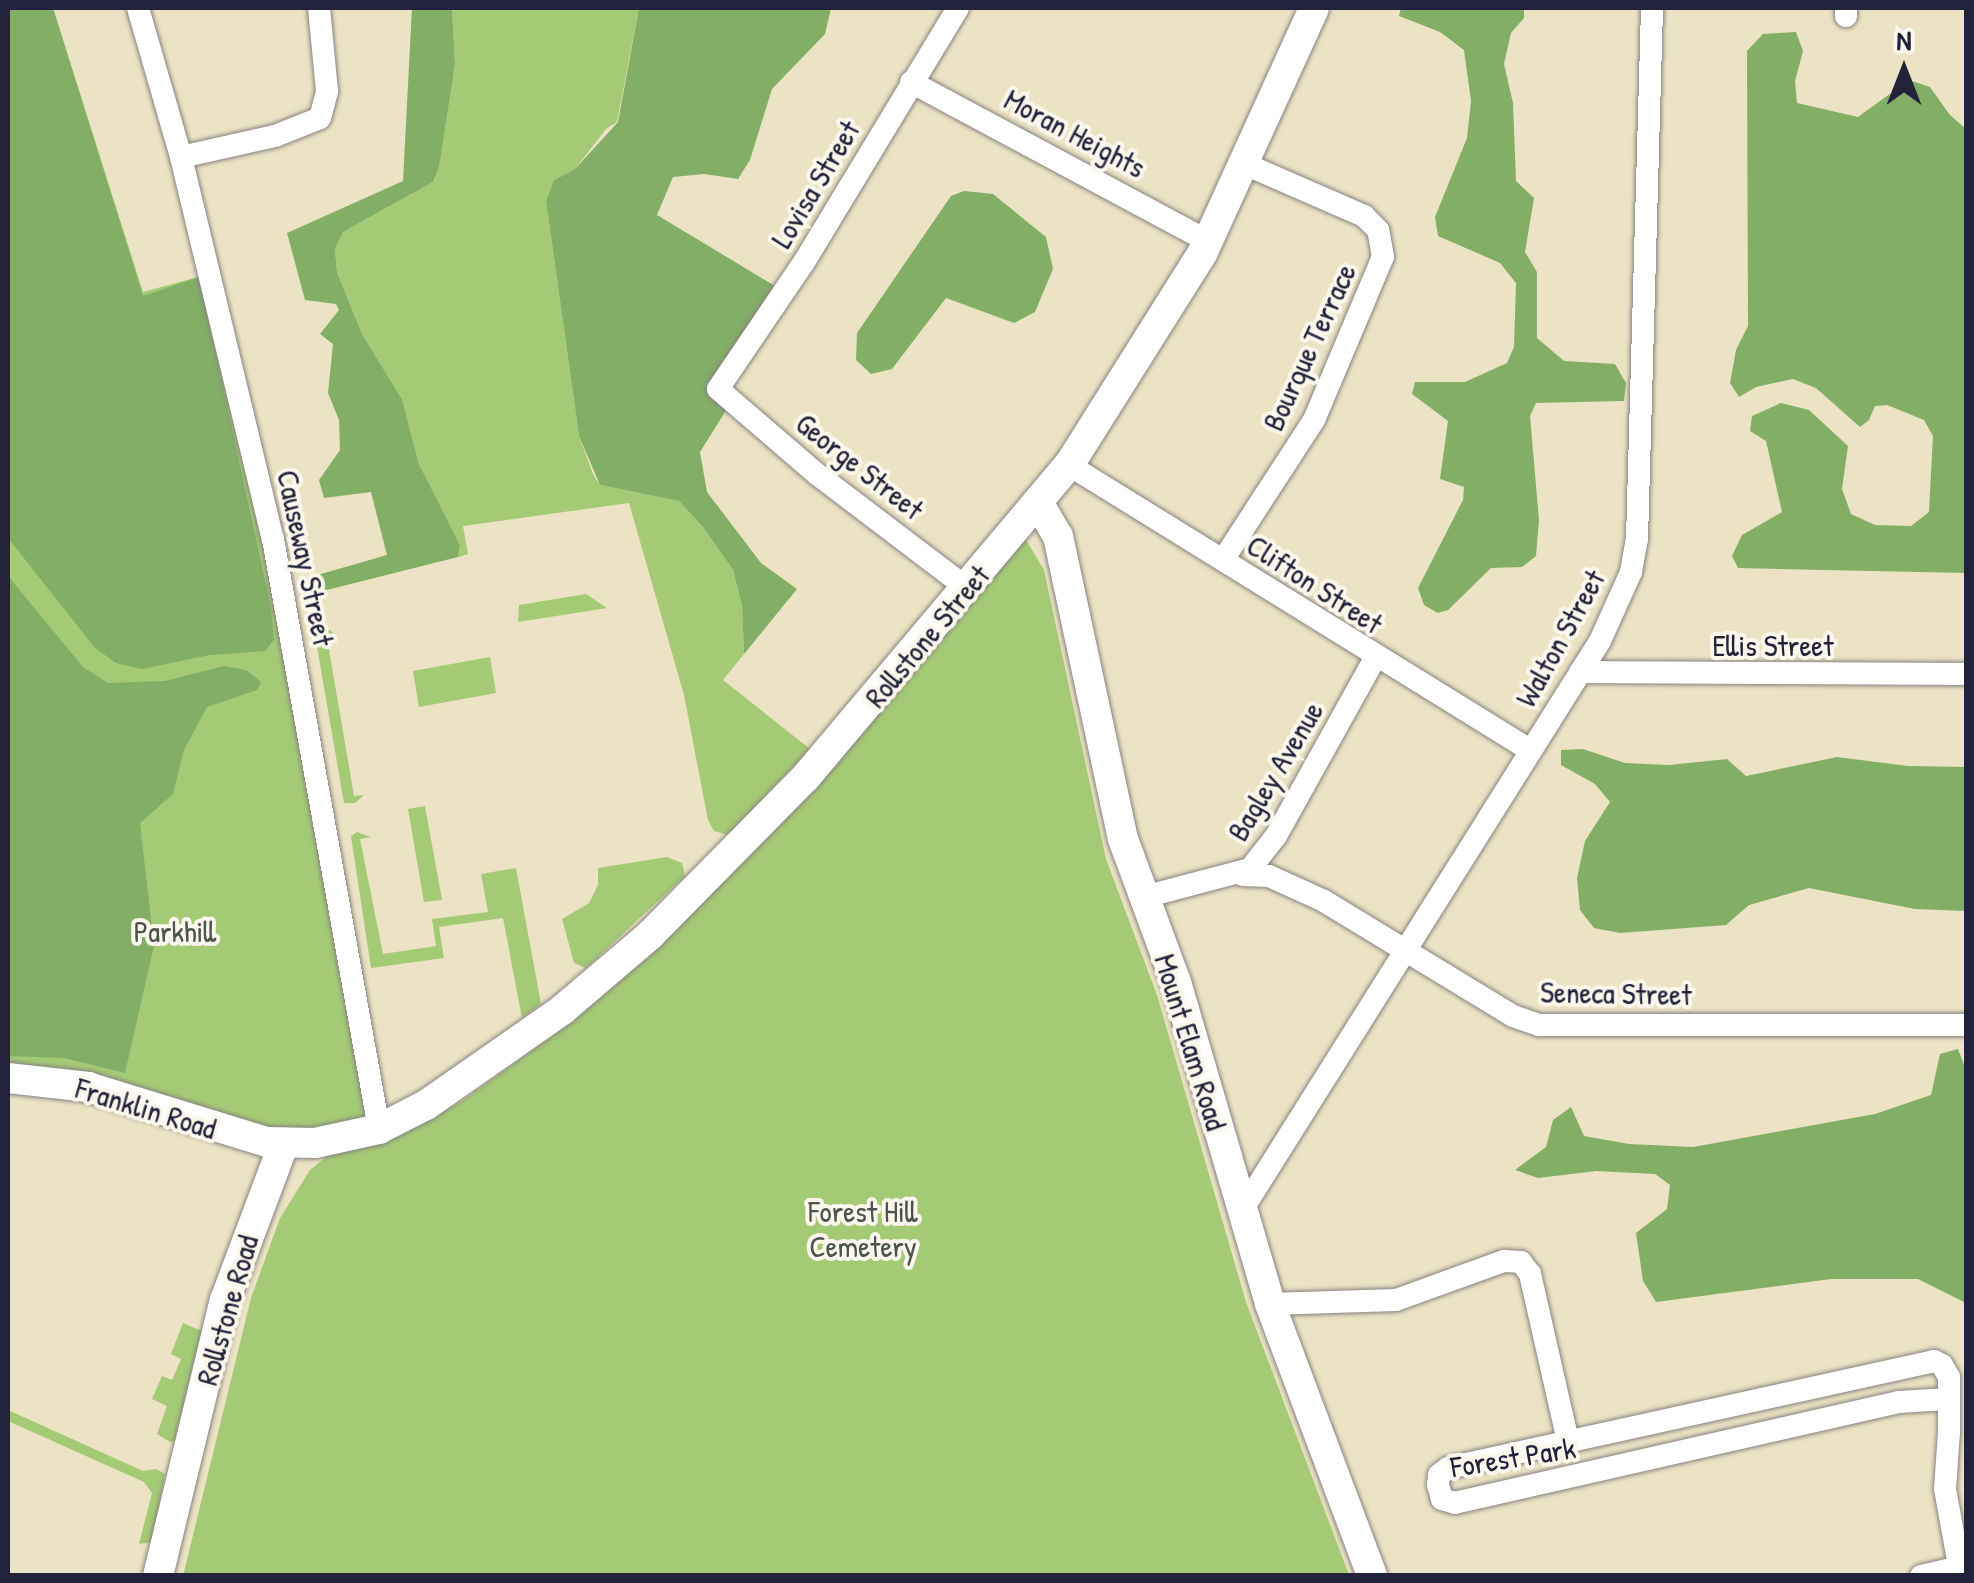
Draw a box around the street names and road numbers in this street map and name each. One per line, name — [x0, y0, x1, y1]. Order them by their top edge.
street label: Moran Heights — [998, 81, 1152, 185]
street label: Lovisa Street — [763, 114, 867, 254]
street label: Bourque Terrace — [1255, 258, 1363, 436]
street label: George Street — [789, 405, 931, 527]
street label: Causeway Street — [270, 467, 342, 649]
street label: Clifton Street — [1240, 527, 1390, 641]
street label: Rollstone Street — [857, 557, 997, 715]
street label: Walton Street — [1508, 563, 1612, 713]
street label: Ellis Street — [1712, 627, 1834, 663]
street label: Bagley Avenue — [1219, 695, 1331, 847]
street label: Mount Elam Road — [1147, 950, 1235, 1134]
street label: Seneca Street — [1540, 974, 1692, 1012]
street label: Franklin Road — [71, 1070, 221, 1146]
street label: Rollstone Road — [188, 1231, 266, 1389]
street label: Forest Park — [1448, 1429, 1578, 1485]

